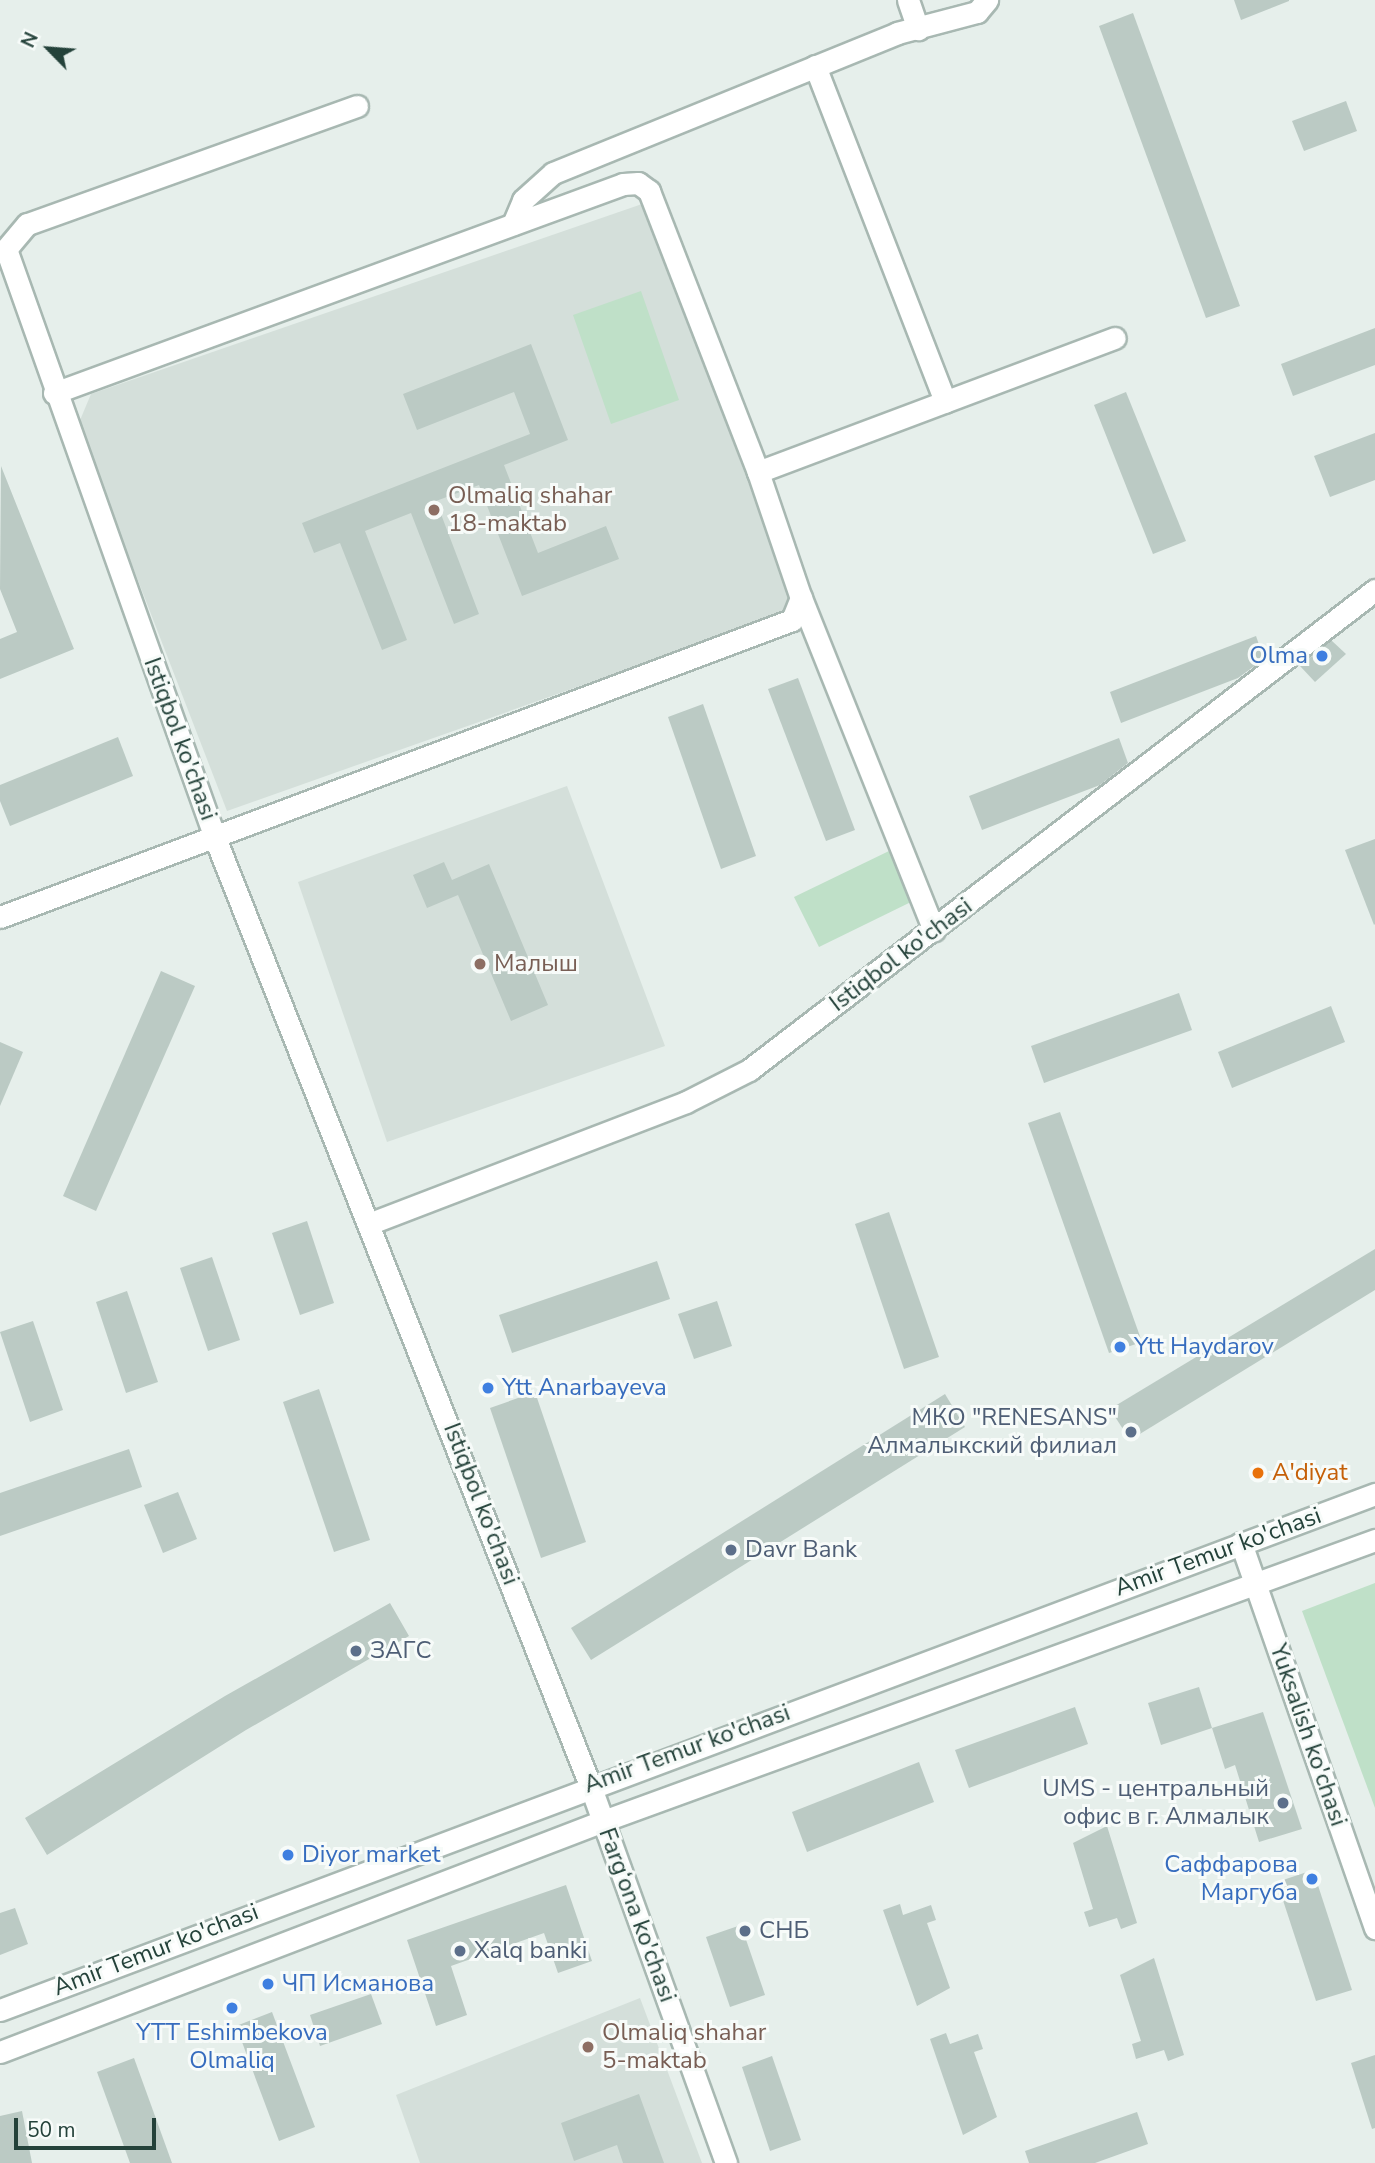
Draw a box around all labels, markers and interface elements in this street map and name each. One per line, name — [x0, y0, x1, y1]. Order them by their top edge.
north arrow — [14, 14, 84, 84]
text: N — [15, 28, 45, 52]
place label: Olmaliq shahar 18-maktab — [448, 482, 612, 538]
marker: Olmaliq shahar 18-maktab — [426, 502, 442, 518]
place label: Olma — [1249, 642, 1308, 670]
marker: Olma — [1314, 648, 1330, 664]
street label: Istiqbol ko'chasi — [137, 654, 223, 824]
street label: Istiqbol ko'chasi — [824, 892, 978, 1018]
place label: Малыш — [494, 950, 578, 978]
marker: Малыш — [472, 956, 488, 972]
place label: Ytt Haydarov — [1134, 1333, 1274, 1361]
marker: Ytt Haydarov — [1112, 1339, 1128, 1355]
place label: Ytt Anarbayeva — [502, 1374, 667, 1402]
marker: Ytt Anarbayeva — [480, 1380, 496, 1396]
place label: МКО "RENESANS" Алмалыкский филиал — [867, 1404, 1117, 1460]
street label: Istiqbol ko'chasi — [437, 1419, 525, 1589]
marker: МКО "RENESANS" Алмалыкский филиал — [1123, 1424, 1139, 1440]
place label: A'diyat — [1272, 1459, 1348, 1487]
marker: A'diyat — [1250, 1465, 1266, 1481]
street label: Amir Temur ko'chasi — [1111, 1501, 1325, 1603]
place label: Davr Bank — [745, 1536, 857, 1564]
marker: Davr Bank — [723, 1542, 739, 1558]
place label: ЗАГС — [370, 1637, 432, 1665]
street label: Yuksalish ko'chasi — [1263, 1640, 1353, 1830]
marker: ЗАГС — [348, 1643, 364, 1659]
street label: Amir Temur ko'chasi — [580, 1698, 794, 1800]
place label: UMS - центральный офис в г. Алмалык — [1042, 1775, 1269, 1831]
marker: UMS - центральный офис в г. Алмалык — [1275, 1795, 1291, 1811]
street label: Farg‘ona ko'chasi — [592, 1824, 682, 2006]
place label: Diyor market — [302, 1841, 440, 1869]
marker: Diyor market — [280, 1847, 296, 1863]
place label: Саффарова Маргуба — [1164, 1851, 1298, 1907]
marker: Саффарова Маргуба — [1304, 1871, 1320, 1887]
street label: Amir Temur ko'chasi — [49, 1898, 263, 2002]
place label: СНБ — [759, 1917, 809, 1945]
marker: СНБ — [737, 1923, 753, 1939]
place label: Xalq banki — [474, 1937, 587, 1965]
marker: Xalq banki — [452, 1943, 468, 1959]
place label: ЧП Исманова — [282, 1970, 434, 1998]
marker: ЧП Исманова — [260, 1976, 276, 1992]
marker: YTT Eshimbekova Olmaliq — [224, 2000, 240, 2016]
place label: YTT Eshimbekova Olmaliq — [136, 2019, 328, 2075]
place label: Olmaliq shahar 5-maktab — [602, 2019, 766, 2075]
marker: Olmaliq shahar 5-maktab — [580, 2039, 596, 2055]
scale bar — [18, 2104, 159, 2148]
text: 50 m — [27, 2116, 76, 2144]

